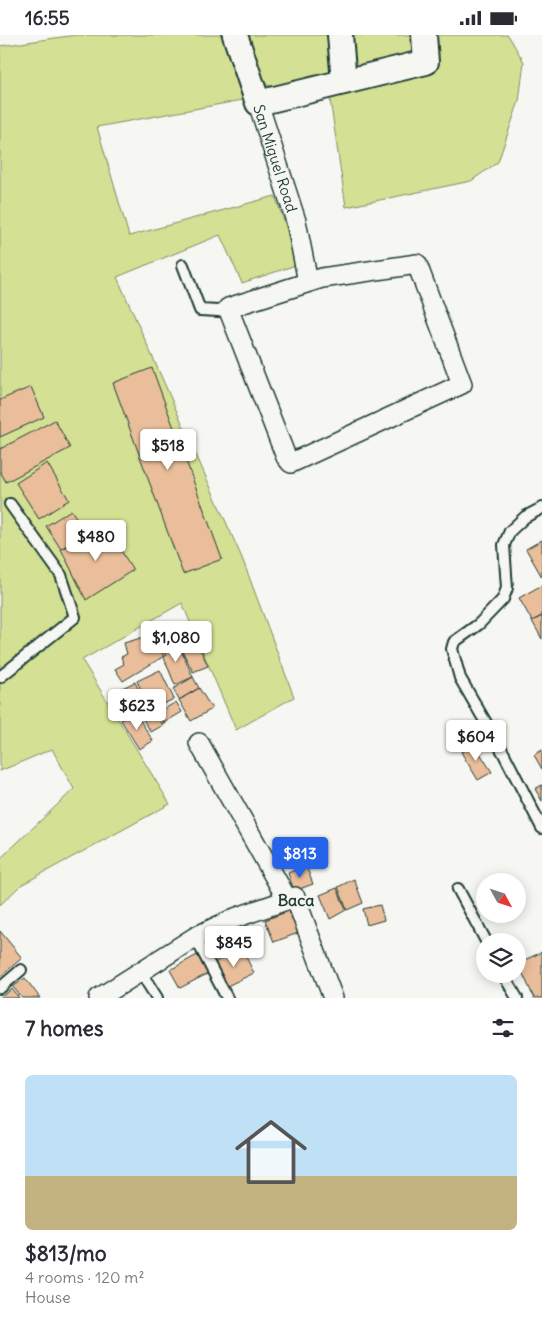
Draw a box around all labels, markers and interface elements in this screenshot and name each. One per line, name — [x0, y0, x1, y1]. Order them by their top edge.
text: 16:55 — [25, 6, 70, 30]
street label: San Miguel Road — [250, 102, 302, 215]
pin: $518 — [138, 429, 198, 471]
text: $518 — [151, 435, 185, 455]
pin: $480 — [66, 519, 126, 562]
text: $480 — [77, 526, 115, 546]
pin: $1,080 — [135, 621, 217, 663]
text: $1,080 — [152, 627, 200, 647]
pin: $623 — [107, 689, 167, 731]
text: $623 — [119, 695, 155, 715]
pin: $604 — [446, 719, 506, 762]
text: $604 — [457, 726, 495, 746]
pin: $813 — [270, 837, 330, 879]
text: $813 — [283, 843, 317, 863]
north arrow — [476, 873, 526, 923]
map controls — [476, 873, 526, 983]
district label: Baca — [278, 890, 314, 910]
pin: $845 — [204, 925, 264, 968]
text: $845 — [216, 932, 252, 952]
button: layers — [476, 933, 526, 983]
icon: filters — [489, 1014, 517, 1042]
text: 7 homes — [25, 1015, 104, 1042]
icon: home — [226, 1107, 316, 1197]
text: $813/mo — [25, 1240, 107, 1267]
text: 4 rooms · 120 m² — [25, 1267, 144, 1287]
text: House — [25, 1287, 71, 1307]

